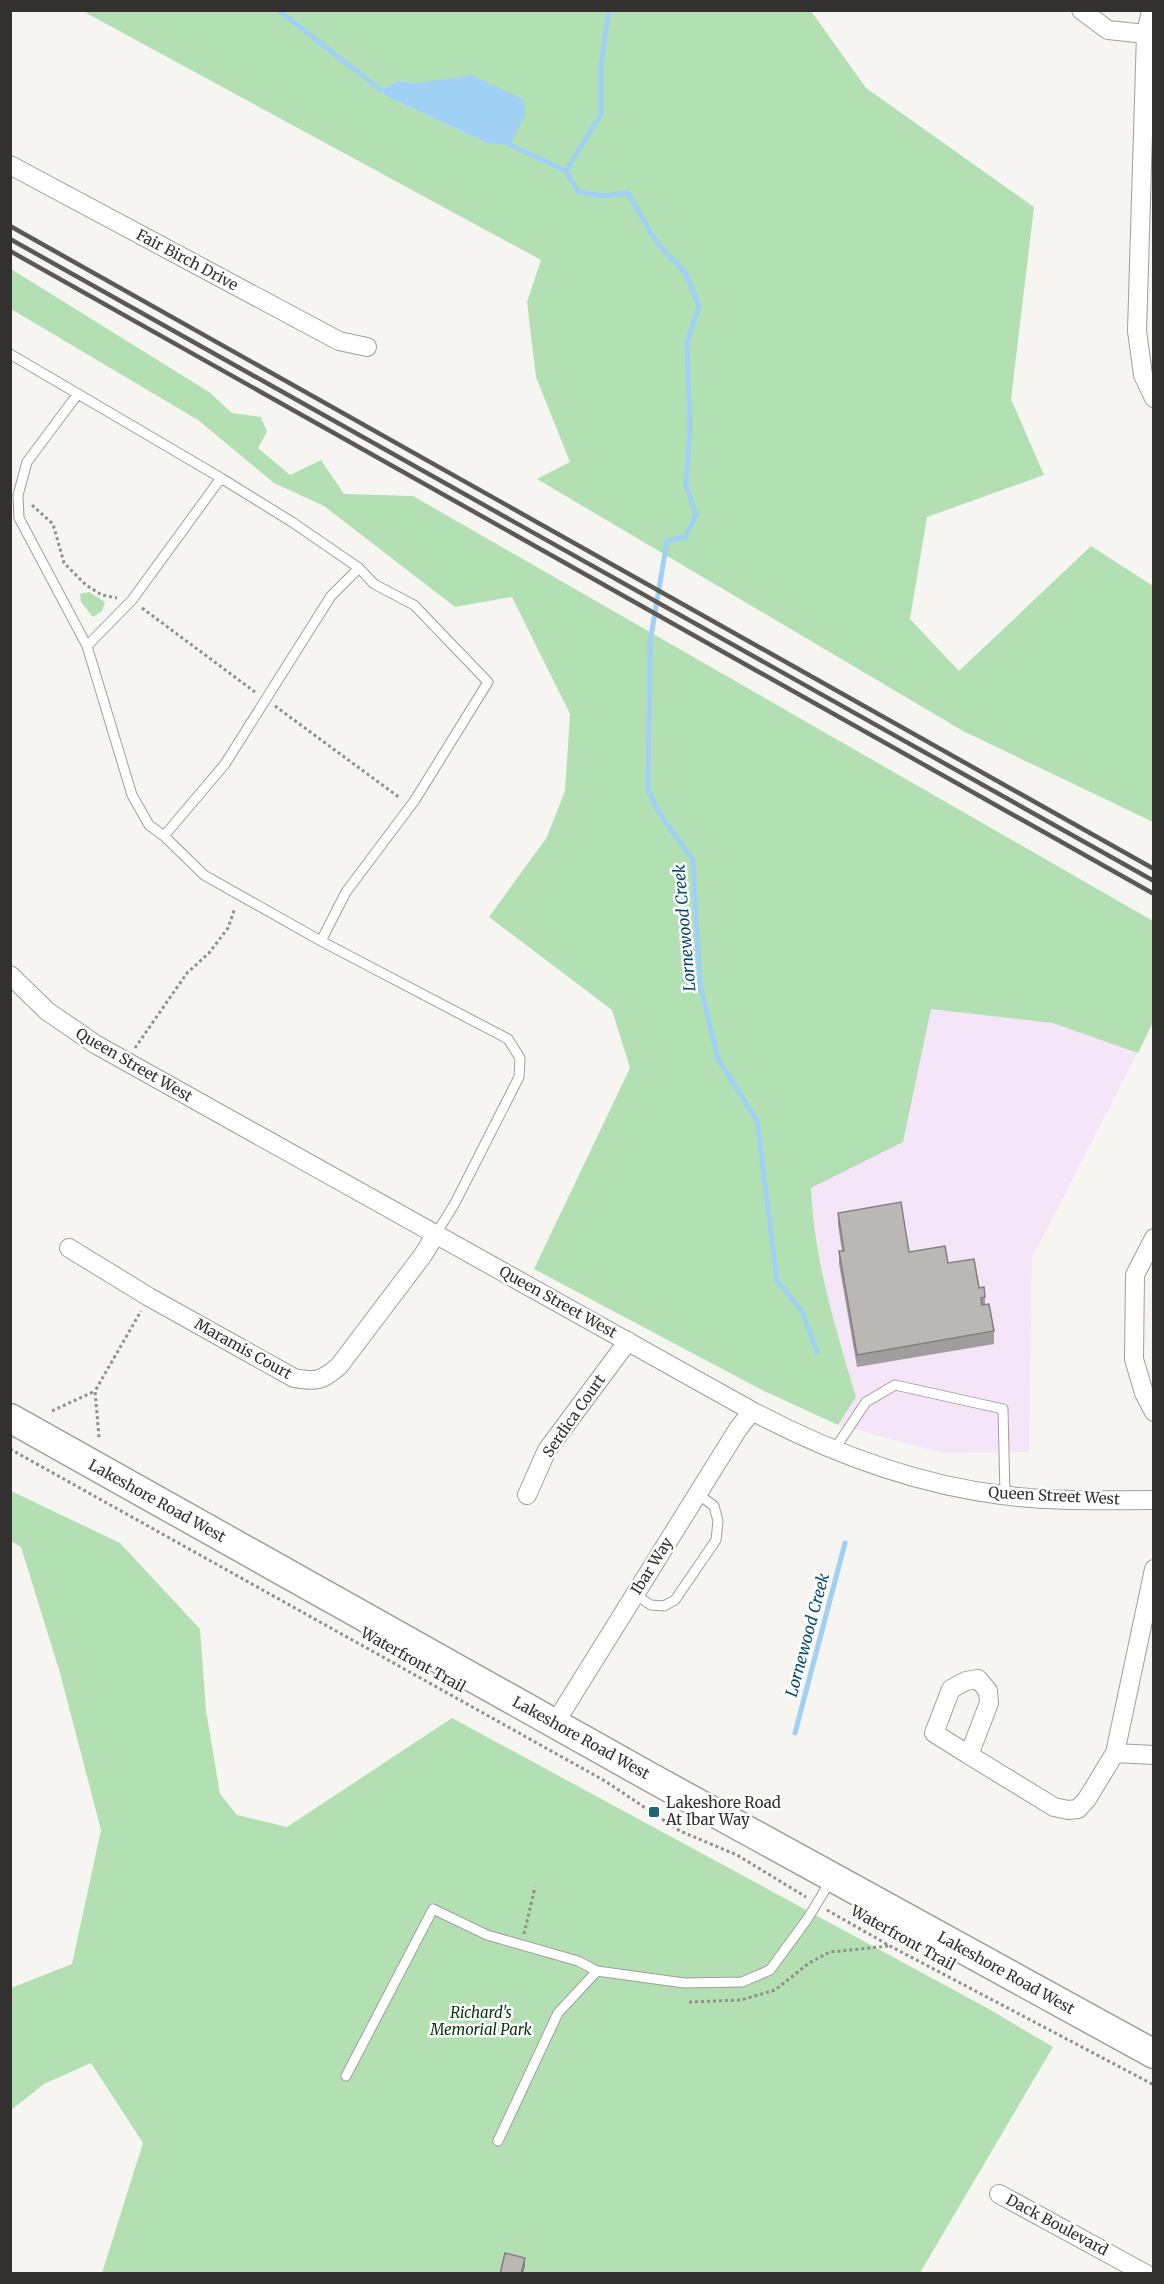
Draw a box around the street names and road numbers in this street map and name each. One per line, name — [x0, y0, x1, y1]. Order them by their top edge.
street label: Fair Birch Drive — [133, 225, 242, 294]
street label: Queen Street West — [72, 1023, 196, 1106]
street label: Queen Street West — [496, 1261, 621, 1342]
street label: Maramis Court — [191, 1314, 295, 1383]
street label: Serdica Court — [538, 1371, 609, 1461]
street label: Lakeshore Road West — [85, 1455, 229, 1546]
street label: Queen Street West — [988, 1483, 1120, 1508]
street label: Ibar Way — [627, 1533, 677, 1598]
street label: Waterfront Trail — [357, 1622, 469, 1696]
street label: Lakeshore Road West — [509, 1692, 653, 1783]
street label: Waterfront Trail — [847, 1900, 959, 1974]
street label: Lakeshore Road West — [934, 1927, 1078, 2018]
street label: Dack Boulevard — [1003, 2190, 1111, 2259]

